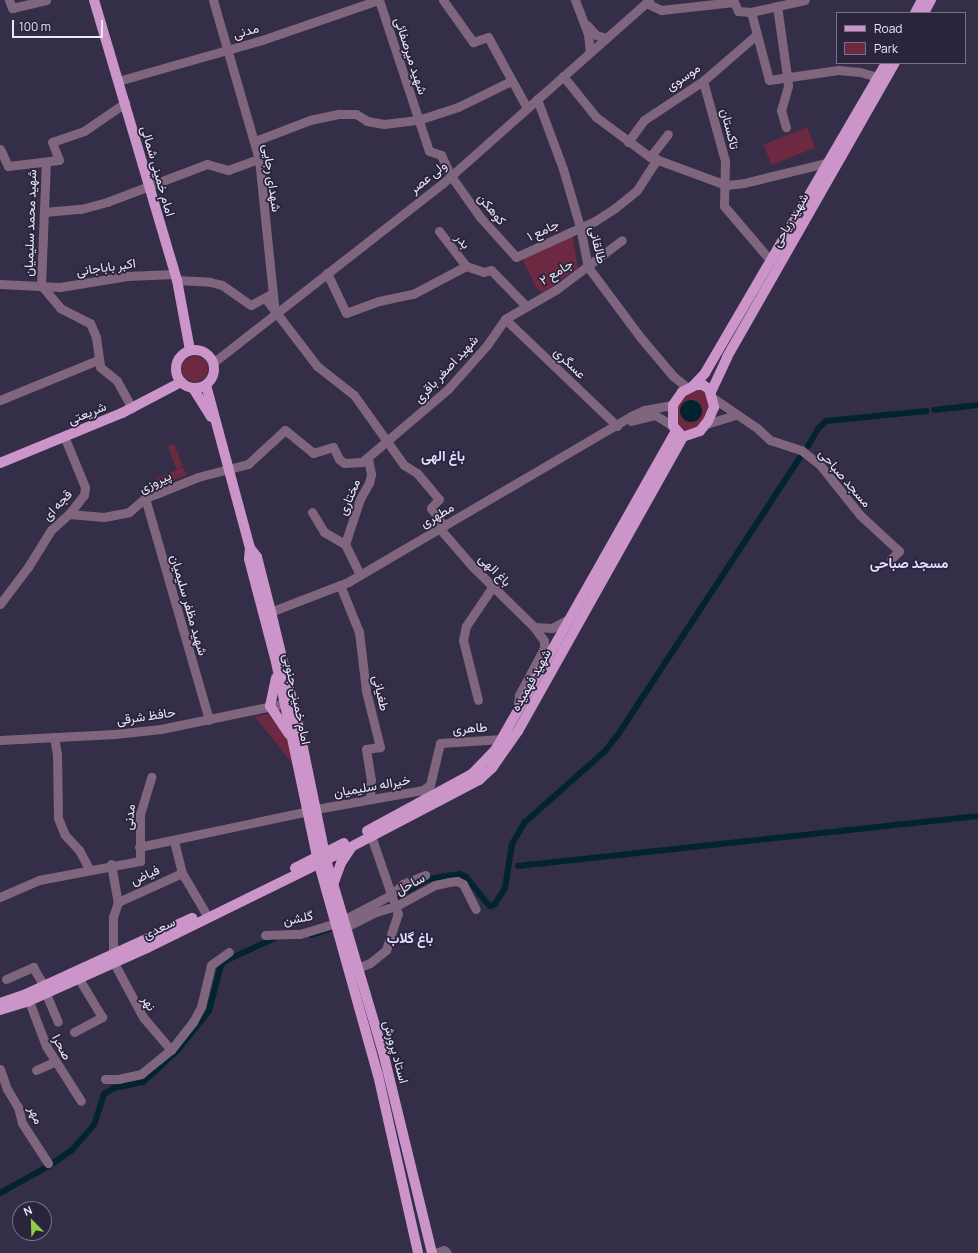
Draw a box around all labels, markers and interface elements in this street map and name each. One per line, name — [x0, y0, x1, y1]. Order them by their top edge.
scale bar — [14, 12, 105, 38]
legend — [836, 12, 966, 64]
street label: شهید میرصفائی — [391, 15, 431, 97]
text: 100 m — [19, 18, 51, 35]
street label: مدنی — [231, 20, 261, 42]
text: Road — [874, 20, 902, 37]
text: Park — [874, 40, 898, 57]
street label: موسوی — [663, 60, 703, 94]
street label: تاکستان — [717, 107, 743, 151]
street label: امام خمینی شمالی — [138, 124, 178, 218]
street label: شهدای رجایی — [260, 143, 284, 213]
street label: ولی عصر — [406, 157, 450, 197]
street label: شهید محمد سلیمیان — [20, 169, 40, 277]
street label: کوهکن — [474, 190, 510, 228]
street label: شهید ریاحی — [768, 190, 812, 250]
street label: جامع ۱ — [525, 216, 561, 244]
street label: طالقانی — [586, 225, 610, 265]
street label: بدر — [452, 230, 474, 252]
street label: اکبر باباجانی — [75, 255, 137, 279]
street label: جامع ۲ — [536, 256, 576, 288]
street label: شهید اصغر باقری — [411, 332, 481, 406]
street label: عسگری — [551, 344, 589, 382]
street label: شریعتی — [66, 398, 108, 428]
street label: مسجد صباحی — [815, 446, 875, 510]
district label: باغ الهی — [421, 448, 465, 464]
street label: پیروزی — [136, 468, 174, 496]
street label: مختاری — [334, 477, 364, 517]
street label: قجه ای — [39, 486, 75, 524]
street label: مطهری — [417, 499, 457, 531]
street label: باغ الهی — [476, 551, 514, 589]
street label: شهید مظفر سلیمیان — [167, 553, 211, 657]
district label: مسجد صباحی — [870, 555, 948, 571]
street label: شهید فهمیده — [508, 646, 554, 714]
street label: امام خمینی جنوبی — [280, 652, 314, 746]
street label: طغیانی — [369, 674, 393, 712]
street label: حافظ شرقی — [116, 704, 176, 728]
street label: طاهری — [452, 719, 488, 737]
street label: خیراله سلیمیان — [332, 772, 412, 800]
street label: مدنی — [120, 803, 138, 831]
street label: فیاض — [128, 862, 162, 888]
street label: ساحل — [393, 870, 427, 898]
street label: گلشن — [282, 908, 314, 928]
street label: سعدی — [140, 914, 178, 942]
district label: باغ گلاب — [387, 930, 433, 946]
street label: نهر — [138, 992, 160, 1014]
street label: استاد پرورش — [380, 1019, 412, 1085]
street label: صحرا — [49, 1031, 75, 1063]
street label: مهر — [25, 1104, 47, 1126]
north arrow — [12, 1201, 52, 1241]
text: N — [21, 1202, 34, 1219]

